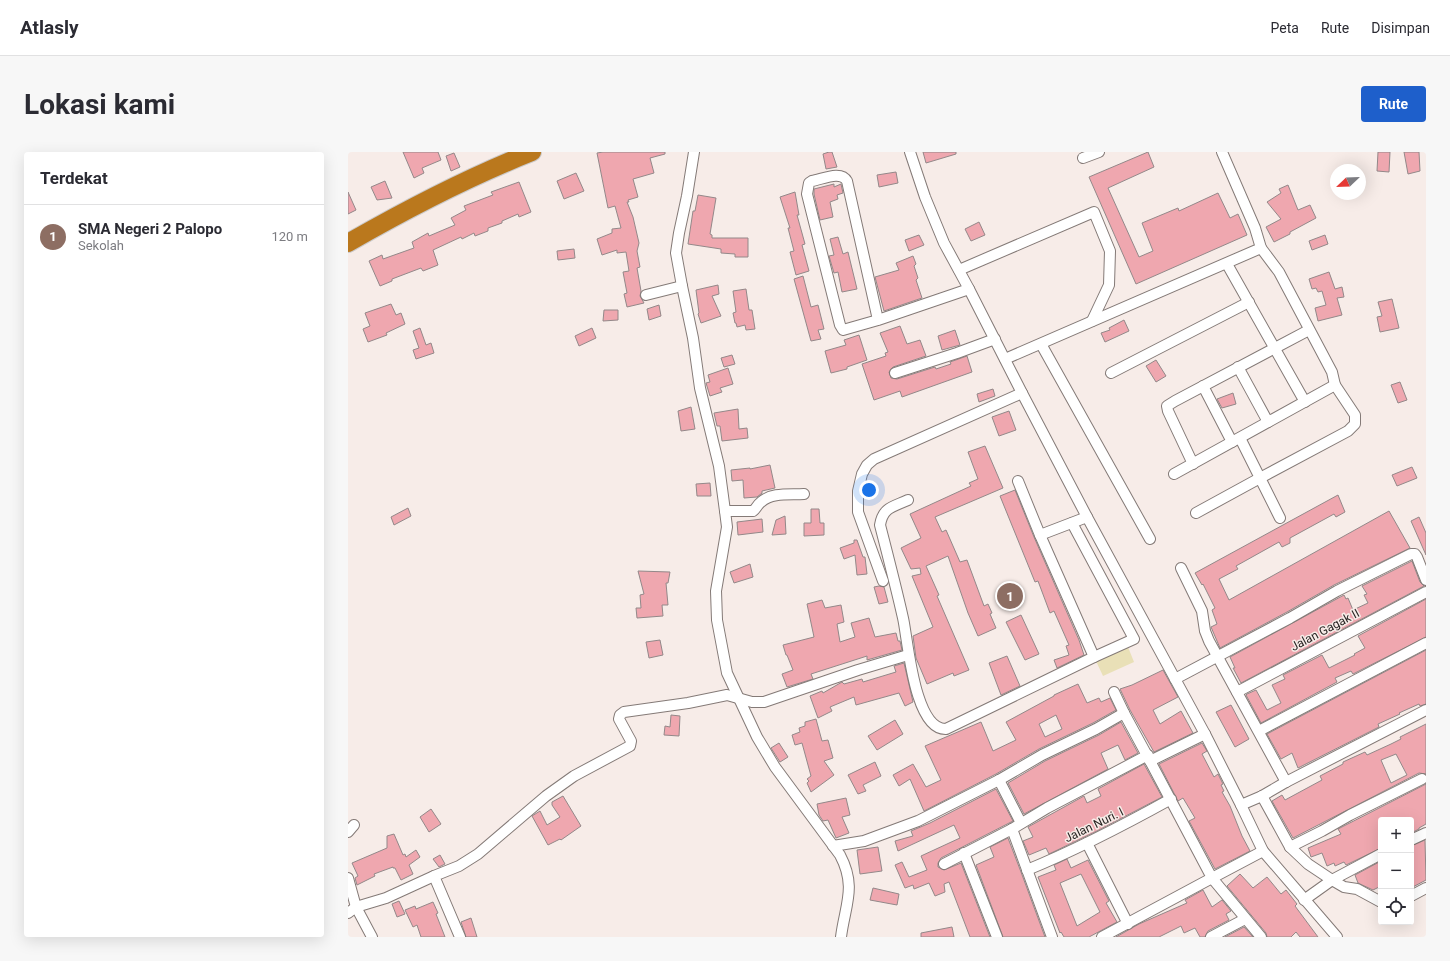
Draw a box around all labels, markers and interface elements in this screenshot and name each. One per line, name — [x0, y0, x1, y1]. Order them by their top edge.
text: Atlasly — [20, 16, 79, 39]
text: Peta — [1271, 20, 1299, 36]
text: Rute — [1321, 20, 1349, 36]
text: Disimpan — [1371, 20, 1430, 36]
button: Rute — [1361, 86, 1426, 122]
text: Lokasi kami — [24, 88, 175, 121]
north arrow — [1330, 164, 1366, 200]
text: Terdekat — [40, 168, 108, 188]
text: SMA Negeri 2 Palopo — [78, 220, 222, 238]
text: 1 — [49, 229, 57, 244]
text: 120 m — [271, 229, 308, 244]
text: Sekolah — [78, 238, 124, 253]
your location — [859, 480, 879, 500]
pin: 1 — [997, 581, 1023, 611]
street label: Jalan Gagak II — [1288, 606, 1362, 654]
street label: Jalan Nuri. I — [1062, 805, 1126, 845]
map controls — [1378, 817, 1414, 925]
button: + — [1378, 817, 1414, 853]
button: − — [1378, 853, 1414, 889]
button: locate — [1378, 889, 1414, 925]

